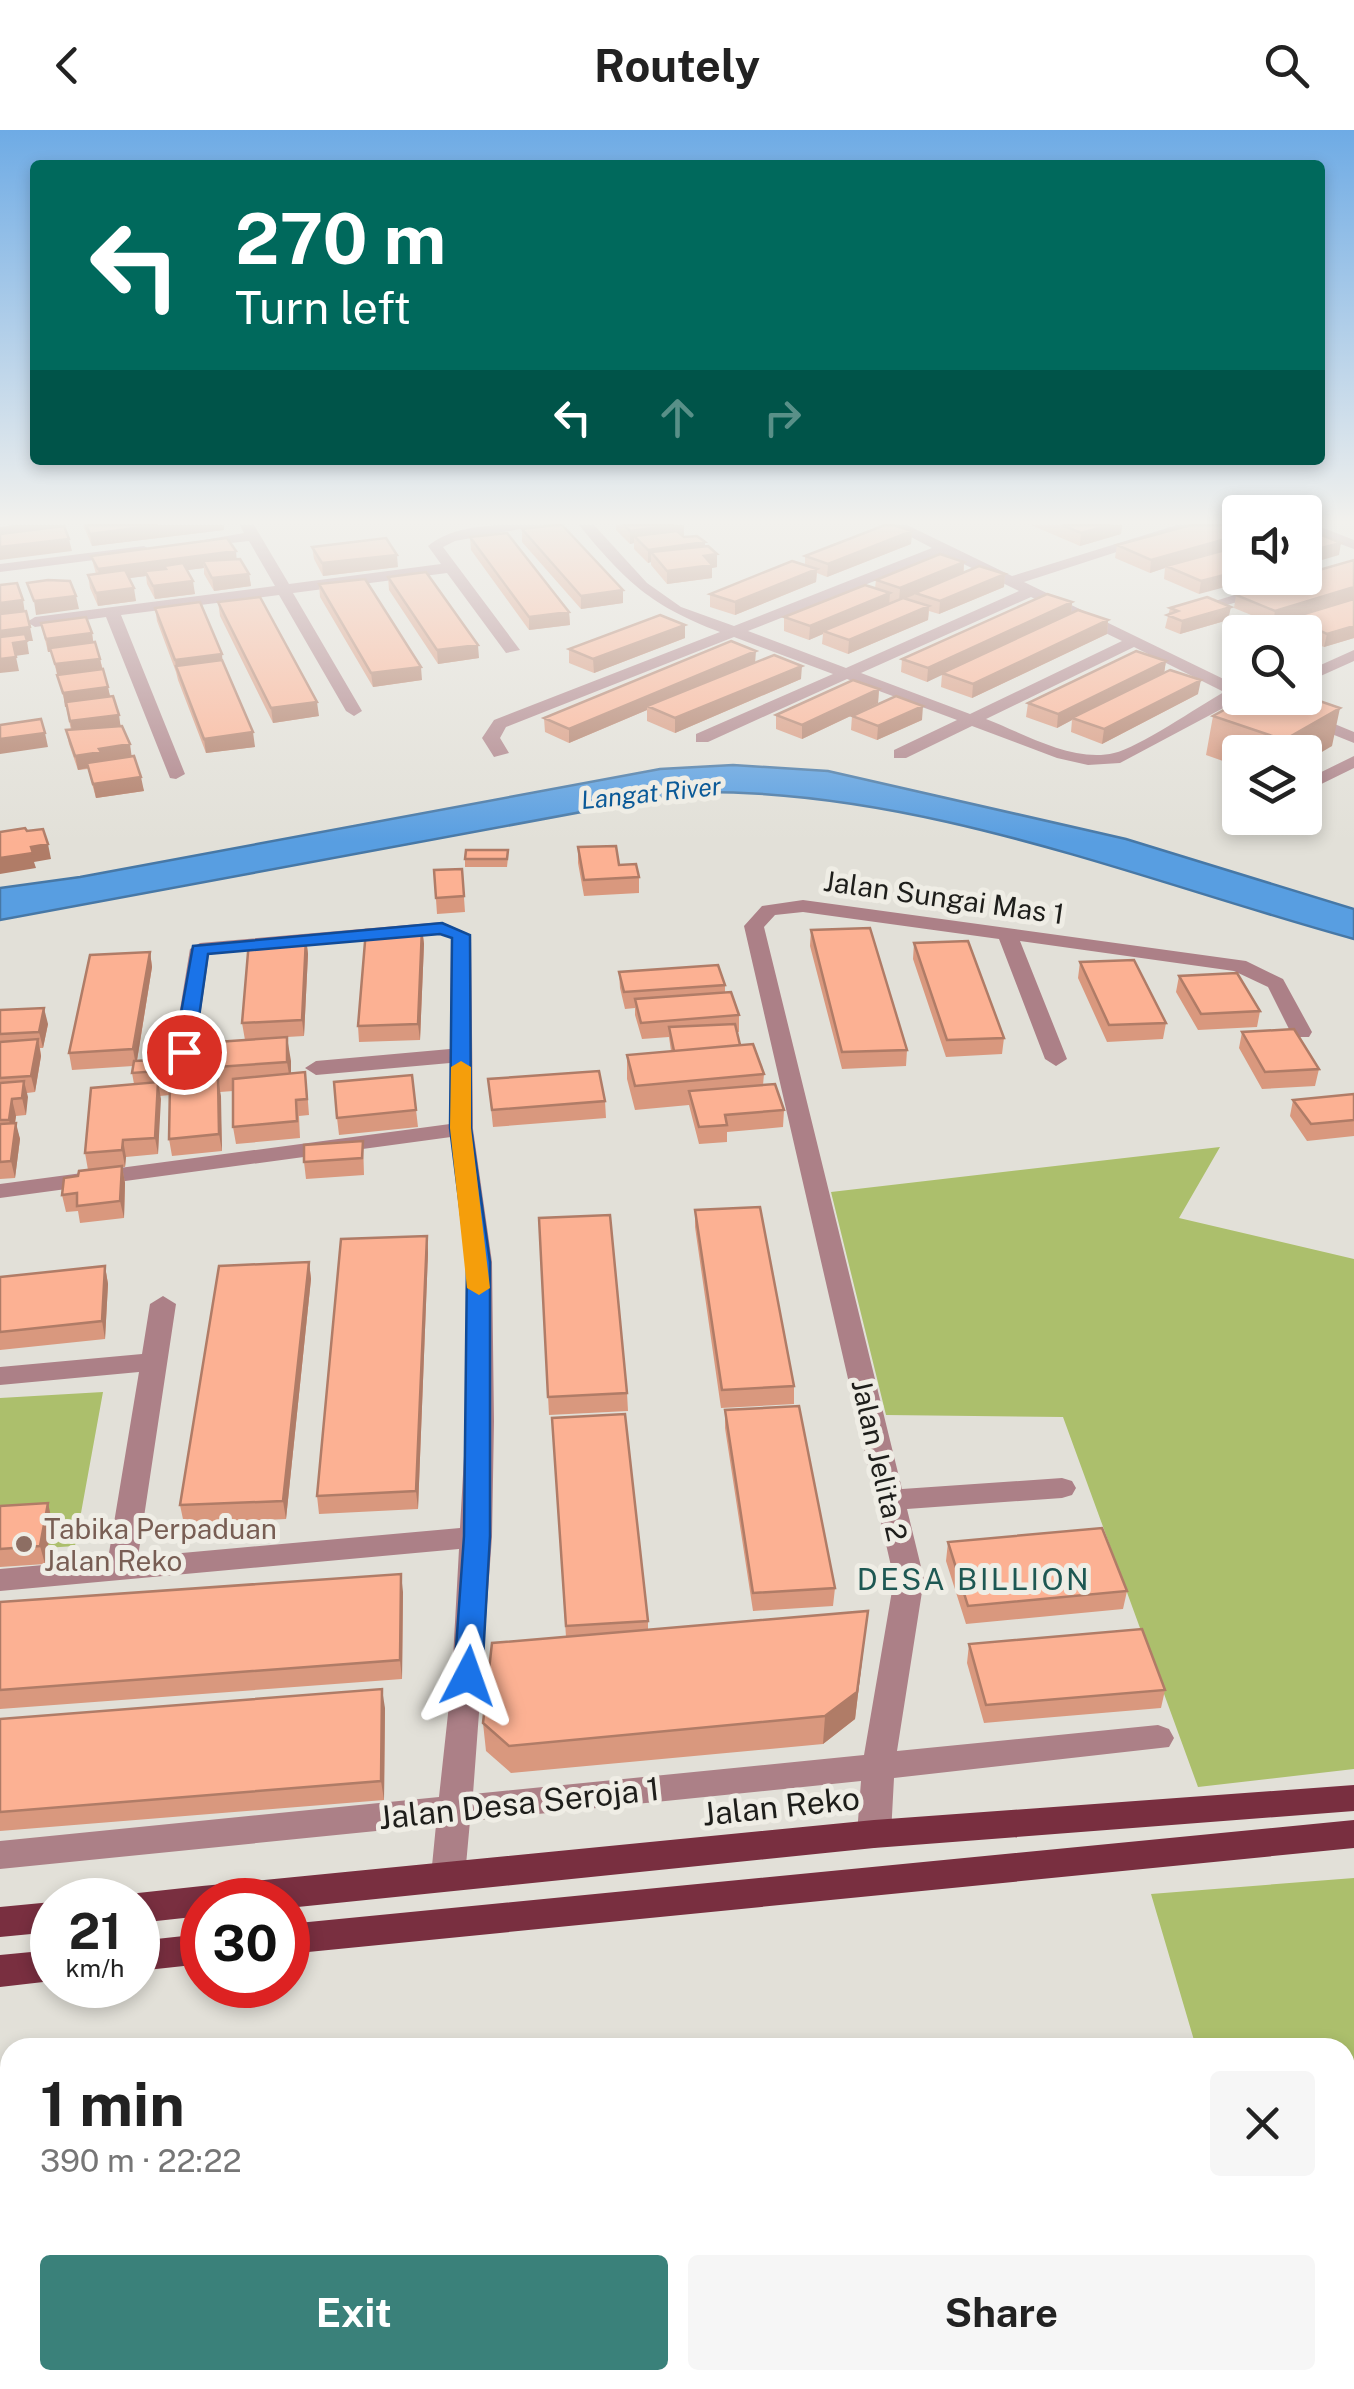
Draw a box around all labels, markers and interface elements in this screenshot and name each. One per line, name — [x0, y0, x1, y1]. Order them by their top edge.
icon: back — [40, 38, 95, 93]
icon: search — [1259, 38, 1314, 93]
text: Routely — [594, 39, 760, 92]
text: 270 m — [235, 197, 446, 280]
icon: left — [70, 200, 200, 330]
text: Turn left — [235, 281, 411, 334]
icon: left — [545, 390, 600, 445]
icon: ahead — [650, 390, 705, 445]
icon: right — [755, 390, 810, 445]
map controls — [1222, 495, 1322, 835]
button: sound — [1222, 495, 1322, 595]
button: search — [1222, 615, 1322, 715]
button: layers — [1222, 735, 1322, 835]
water label: Langat River — [579, 771, 723, 815]
street label: Jalan Sungai Mas 1 — [821, 864, 1067, 930]
pin — [142, 1010, 227, 1095]
icon: arrive — [157, 1025, 212, 1080]
street label: Jalan Jelita 2 — [845, 1376, 915, 1544]
place label: Tabika Perpaduan Jalan Reko — [44, 1512, 277, 1577]
marker: Tabika Perpaduan Jalan Reko — [13, 1533, 35, 1555]
district label: DESA BILLION — [857, 1561, 1091, 1597]
position arrow — [416, 1624, 520, 1728]
street label: Jalan Desa Seroja 1 — [377, 1770, 661, 1836]
street label: Jalan Reko — [700, 1779, 862, 1833]
speed limit sign: 30 — [180, 1878, 310, 2008]
text: 21 — [68, 1901, 122, 1960]
text: km/h — [66, 1953, 124, 1983]
text: 1 min — [40, 2069, 185, 2140]
button: close — [1210, 2071, 1315, 2176]
text: 390 m · 22:22 — [40, 2142, 242, 2179]
button: Exit — [40, 2255, 668, 2370]
button: Share — [688, 2255, 1315, 2370]

